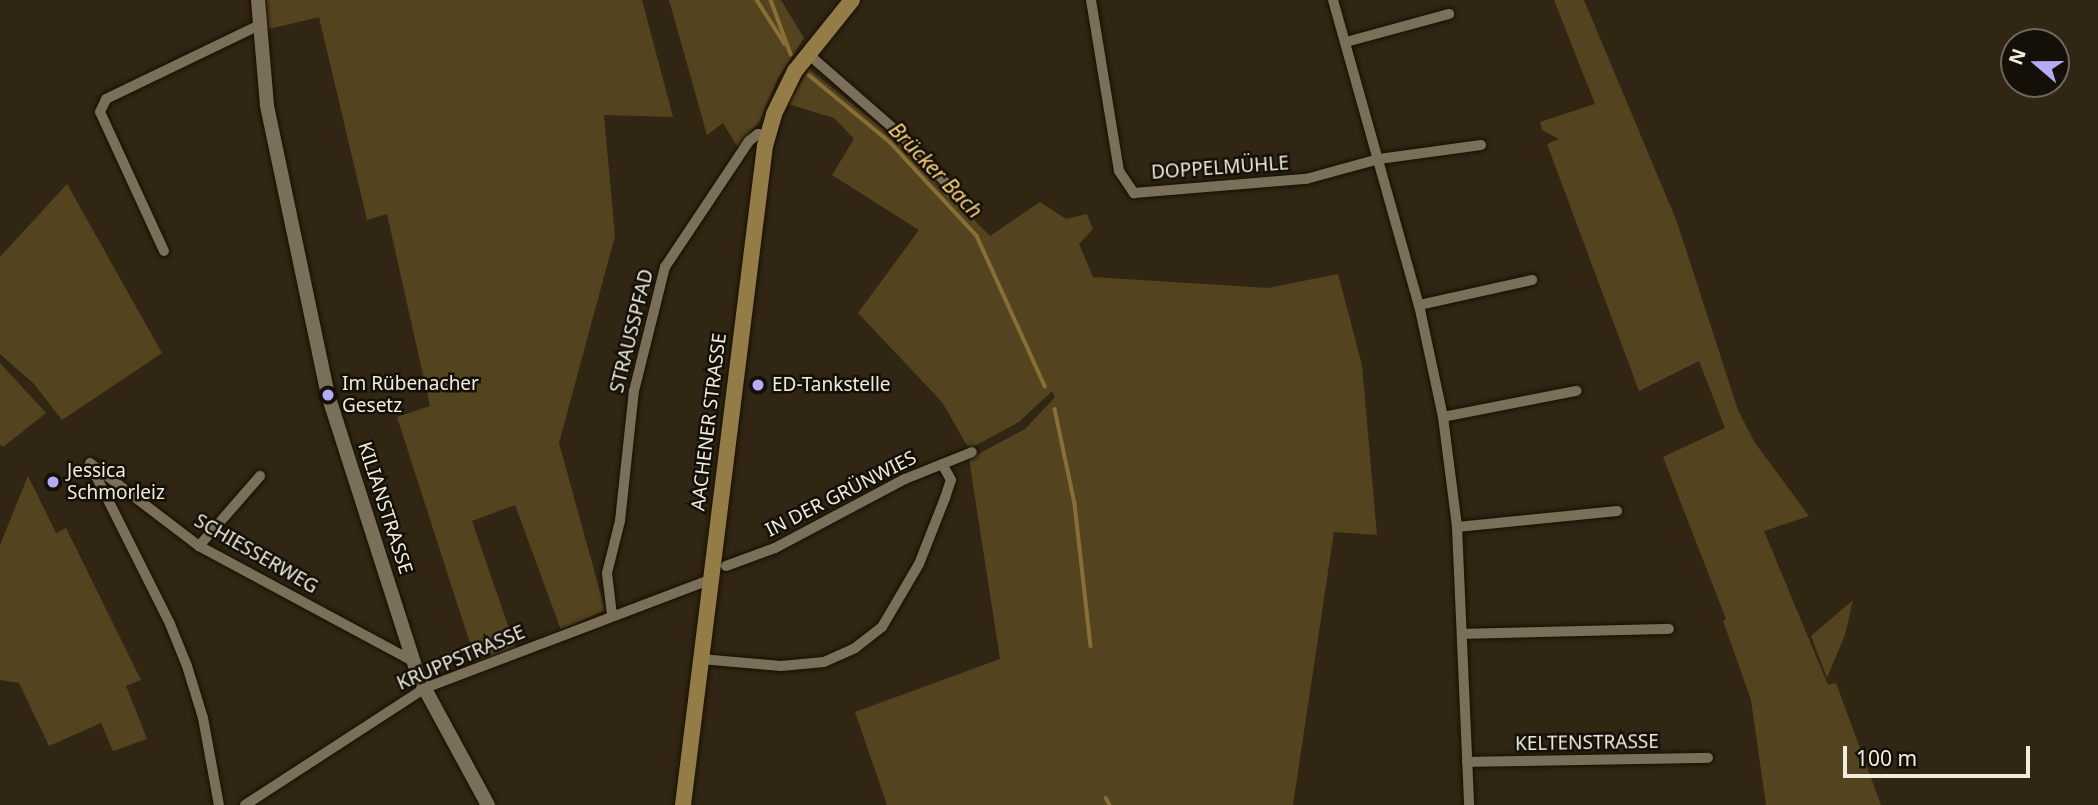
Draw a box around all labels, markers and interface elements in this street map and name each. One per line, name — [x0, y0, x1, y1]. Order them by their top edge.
north arrow — [2000, 28, 2070, 98]
text: N — [2002, 45, 2032, 68]
water label: Brücker Bach — [884, 117, 988, 223]
street label: DOPPELMÜHLE — [1150, 152, 1290, 184]
street label: STRAUSSPFAD — [606, 267, 658, 395]
street label: AACHENER STRASSE — [687, 332, 731, 512]
place label: Im Rübenacher Gesetz — [342, 373, 479, 417]
place label: ED-Tankstelle — [772, 374, 891, 396]
marker: ED-Tankstelle — [750, 377, 766, 393]
marker: Im Rübenacher Gesetz — [320, 387, 336, 403]
street label: KILIANSTRASSE — [353, 439, 417, 577]
street label: IN DER GRÜNWIES — [762, 446, 920, 542]
place label: Jessica Schmorleiz — [67, 460, 165, 504]
marker: Jessica Schmorleiz — [45, 474, 61, 490]
street label: SCHIESSERWEG — [190, 509, 322, 599]
street label: KRUPPSTRASSE — [394, 621, 528, 695]
street label: KELTENSTRASSE — [1515, 730, 1659, 756]
scale bar — [1846, 732, 2033, 776]
text: 100 m — [1856, 744, 1917, 772]

